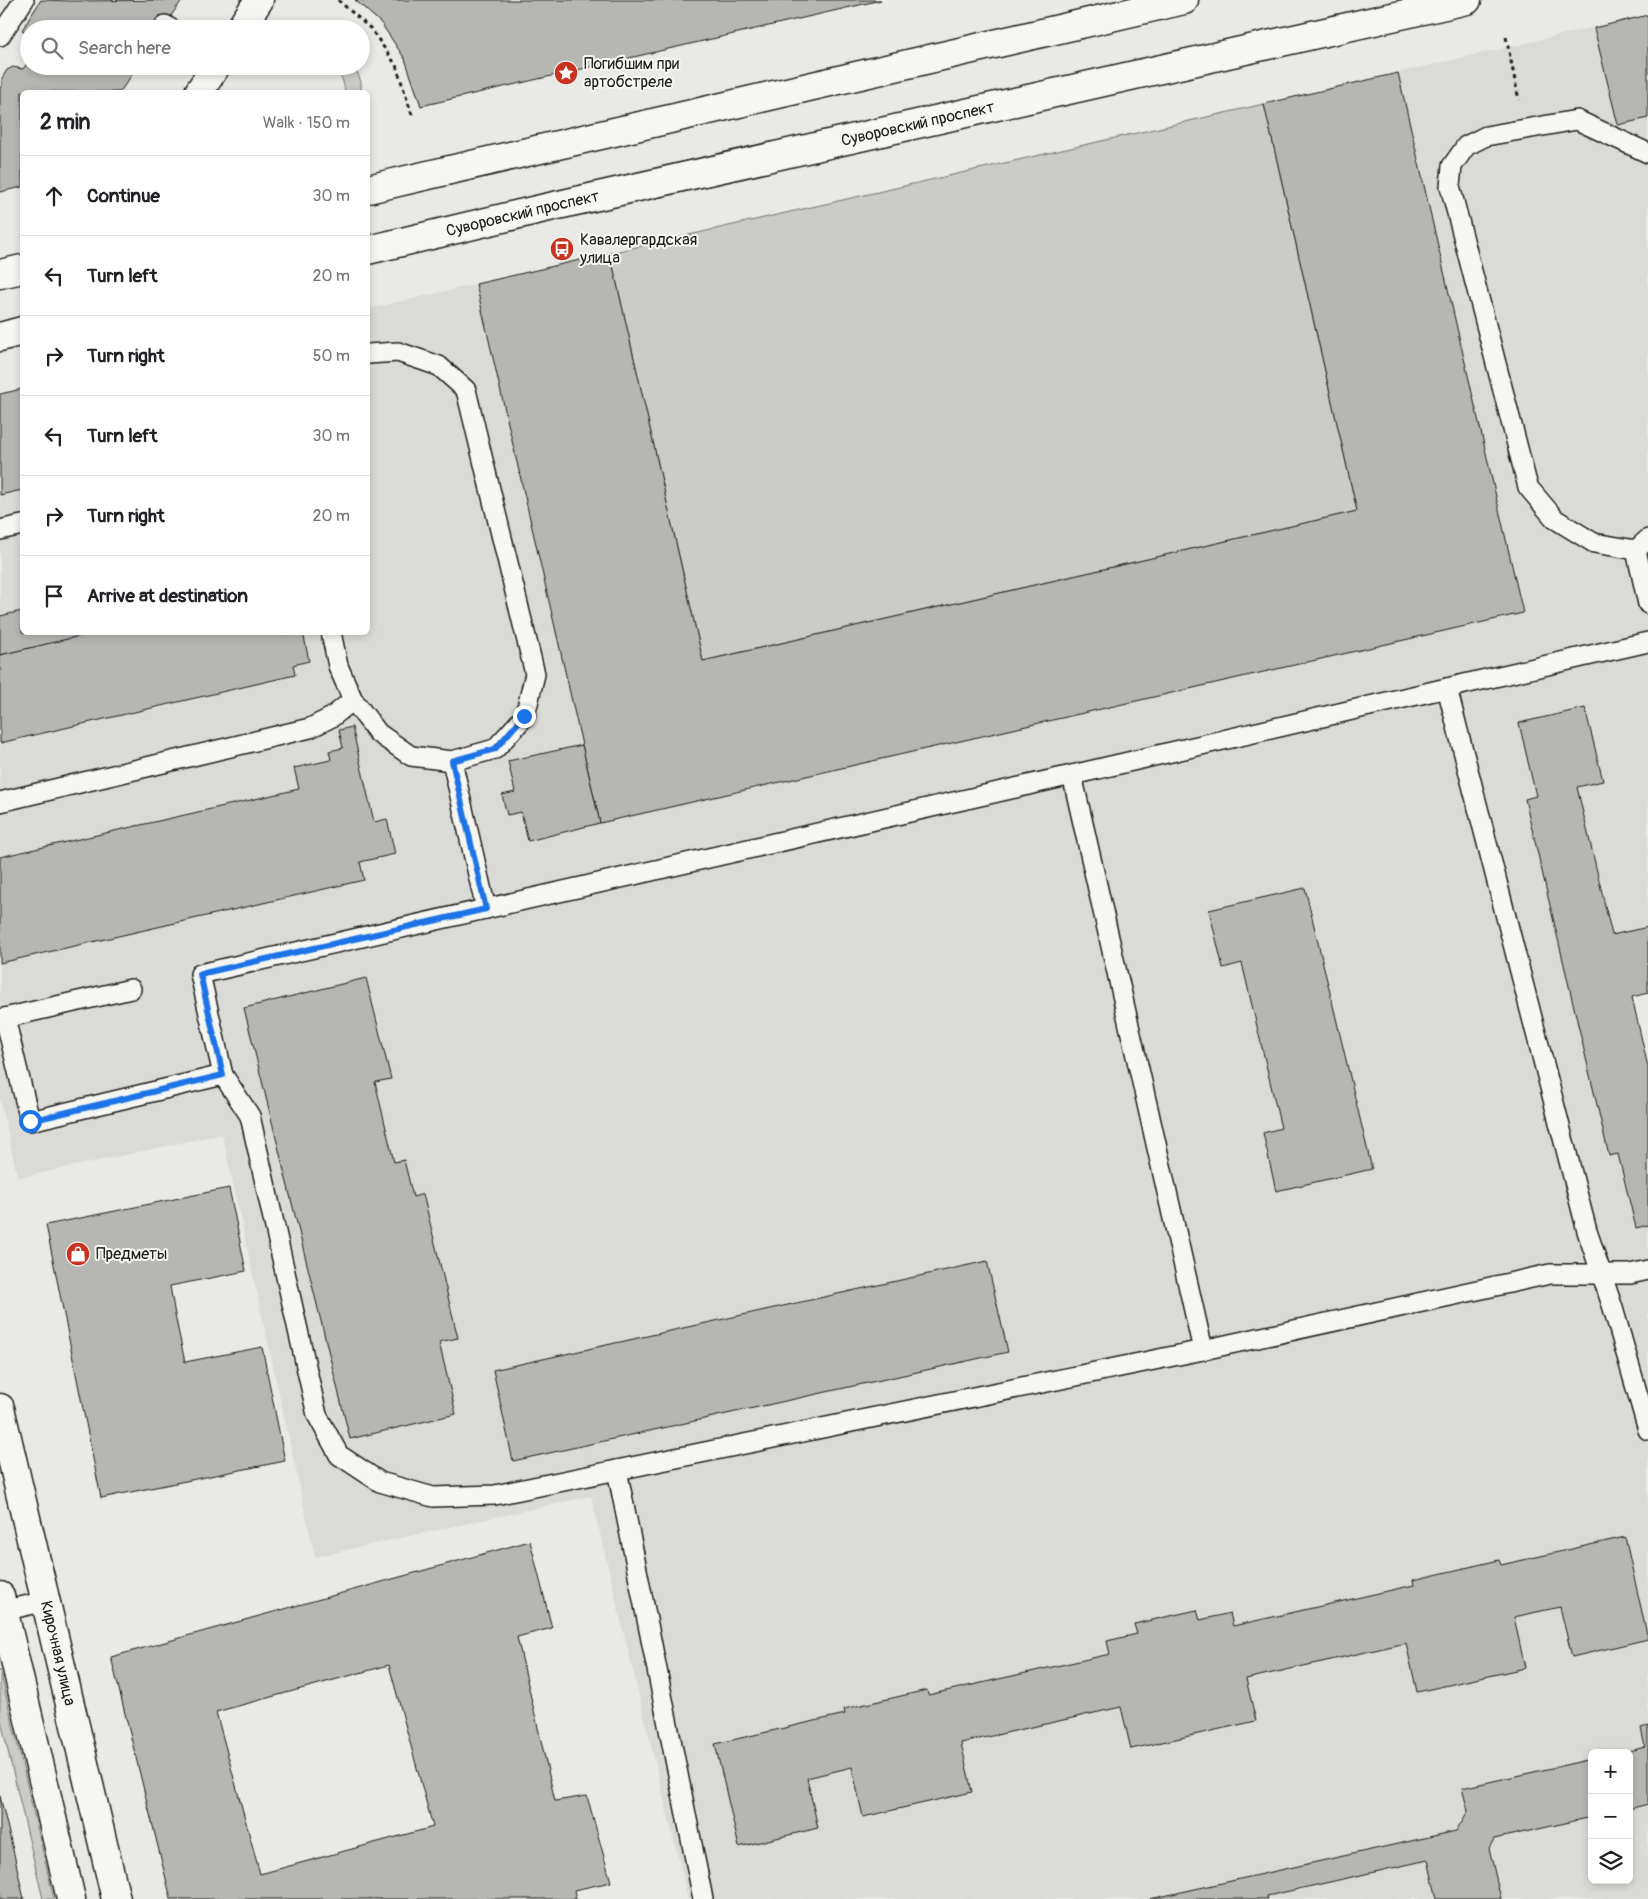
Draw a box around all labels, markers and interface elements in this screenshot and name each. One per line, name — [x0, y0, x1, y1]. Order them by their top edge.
search box — [20, 20, 370, 75]
icon: search — [38, 34, 66, 62]
text: Search here — [78, 36, 171, 60]
place label: Погибшим при артобстреле — [584, 54, 679, 92]
place icon: Погибшим при артобстреле — [553, 60, 579, 86]
street label: Суворовский проспект — [839, 97, 996, 151]
text: 2 min — [40, 109, 90, 136]
text: Walk · 150 m — [263, 113, 350, 133]
icon: ahead — [40, 182, 68, 210]
text: Continue — [87, 184, 160, 208]
text: 30 m — [312, 186, 350, 206]
street label: Суворовский проспект — [444, 186, 601, 241]
place label: Кавалергардская улица — [579, 230, 697, 268]
bus stop icon: Кавалергардская улица — [549, 236, 575, 262]
icon: left — [40, 262, 68, 290]
text: Turn left — [87, 264, 157, 288]
text: 20 m — [312, 266, 350, 286]
icon: right — [40, 342, 68, 370]
text: Turn right — [87, 344, 165, 368]
text: 50 m — [313, 346, 350, 366]
icon: left — [40, 422, 68, 450]
text: Turn left — [87, 424, 157, 448]
text: 30 m — [312, 426, 350, 446]
icon: right — [40, 502, 68, 530]
text: Turn right — [87, 504, 165, 528]
text: 20 m — [312, 506, 350, 526]
icon: arrive — [40, 582, 68, 610]
text: Arrive at destination — [87, 584, 248, 608]
route end — [513, 705, 536, 728]
route start — [19, 1110, 42, 1133]
shop icon: Предметы — [65, 1241, 91, 1267]
place label: Предметы — [96, 1244, 167, 1264]
street label: Кирочная улица — [36, 1599, 80, 1708]
map controls — [1588, 1749, 1633, 1884]
button: + — [1588, 1749, 1633, 1794]
button: − — [1588, 1794, 1633, 1839]
button: layers — [1588, 1839, 1633, 1884]

